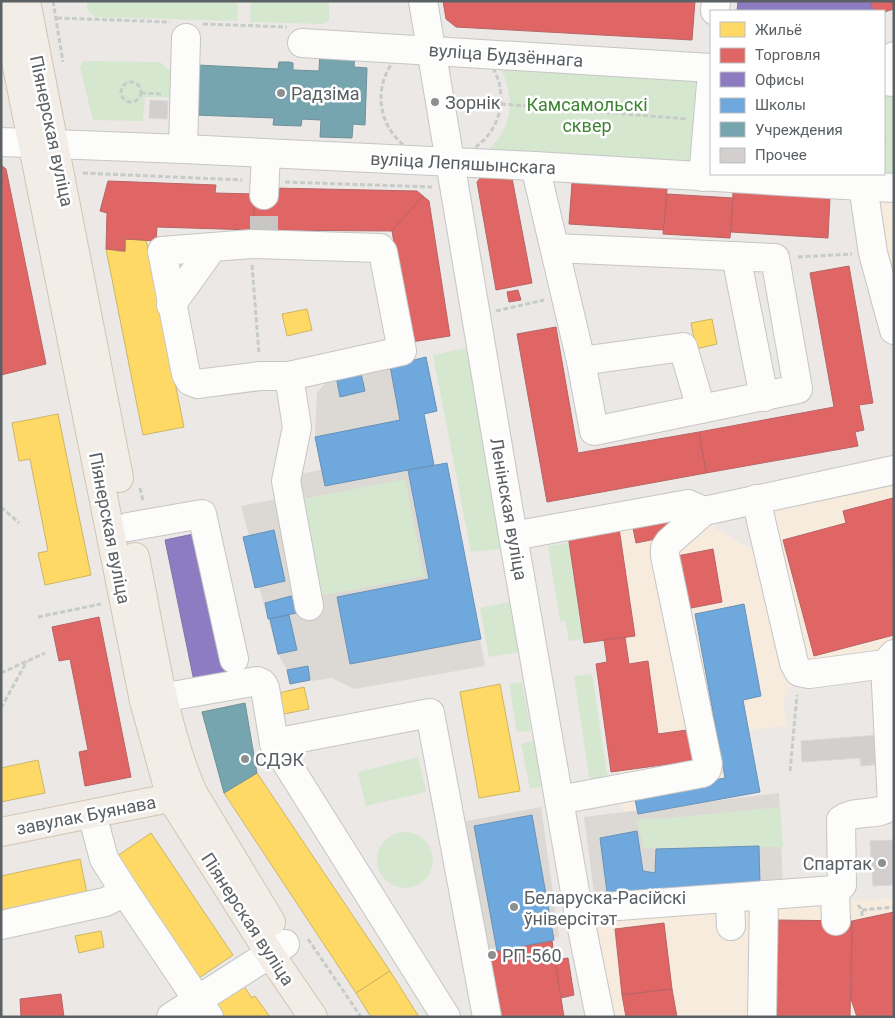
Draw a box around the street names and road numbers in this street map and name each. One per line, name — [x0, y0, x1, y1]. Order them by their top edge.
street label: вуліца Будзённага — [428, 39, 584, 71]
street label: Піянерская вуліца — [26, 53, 78, 209]
street label: вуліца Лепяшынскага — [370, 148, 556, 178]
street label: Ленінская вуліца — [486, 436, 532, 582]
street label: Піянерская вуліца — [85, 450, 135, 606]
street label: завулак Буянава — [14, 791, 158, 839]
street label: Піянерская вуліца — [197, 849, 299, 989]

